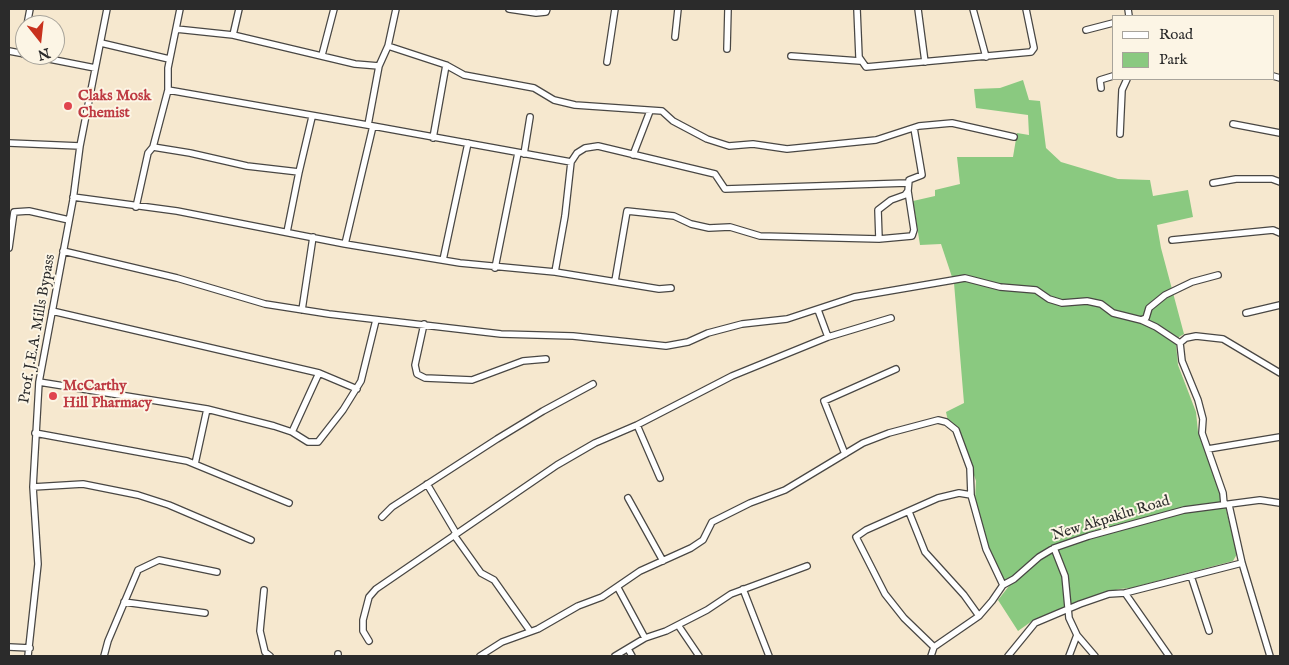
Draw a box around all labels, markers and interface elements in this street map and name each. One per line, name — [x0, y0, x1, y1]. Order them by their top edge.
north arrow — [15, 15, 65, 65]
legend — [1112, 15, 1274, 80]
text: Road — [1159, 25, 1193, 44]
text: N — [36, 43, 52, 64]
text: Park — [1159, 50, 1188, 69]
place label: Claks Mosk Chemist — [78, 88, 151, 123]
marker: Claks Mosk Chemist — [62, 100, 74, 112]
street label: Prof. J.E.A. Mills Bypass — [16, 253, 60, 405]
place label: McCarthy Hill Pharmacy — [63, 378, 152, 413]
marker: McCarthy Hill Pharmacy — [47, 390, 59, 402]
street label: New Akpaklu Road — [1050, 493, 1172, 545]

